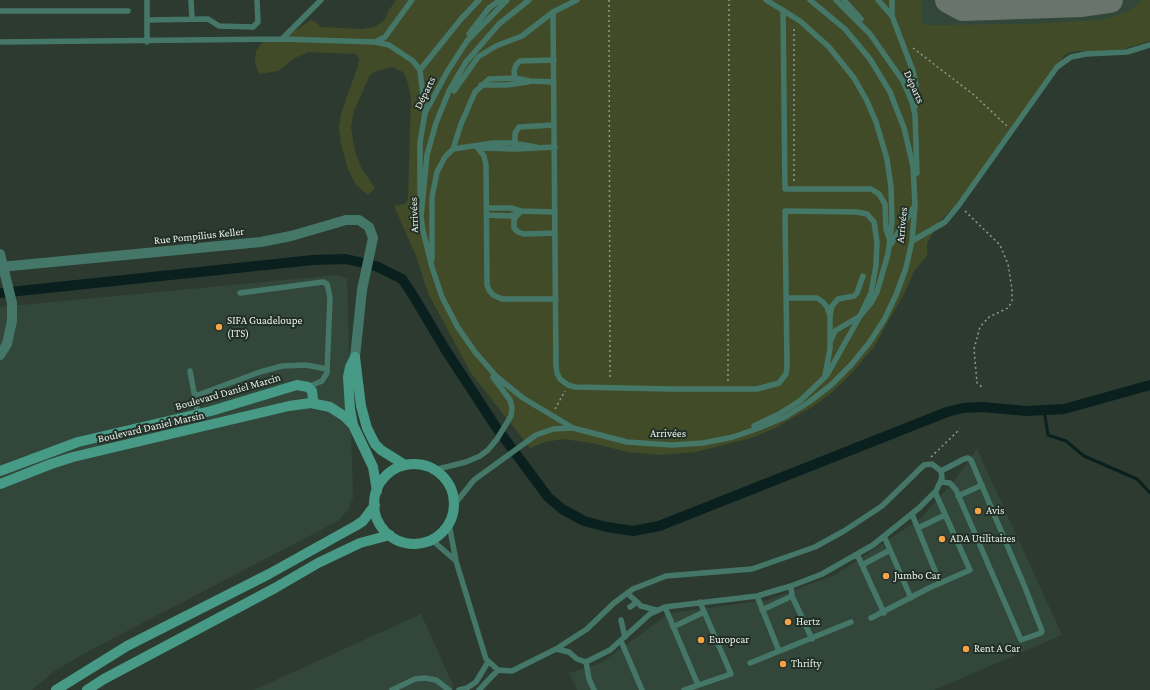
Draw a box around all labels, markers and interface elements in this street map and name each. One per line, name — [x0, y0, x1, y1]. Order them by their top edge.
street label: Départs — [901, 68, 927, 106]
street label: Départs — [411, 74, 439, 112]
street label: Arrivées — [407, 197, 421, 233]
street label: Arrivées — [894, 206, 910, 244]
street label: Rue Pompilius Keller — [153, 225, 245, 247]
place label: SIFA Guadeloupe (ITS) — [227, 314, 302, 340]
marker: SIFA Guadeloupe (ITS) — [214, 322, 224, 332]
street label: Boulevard Daniel Marcin — [174, 371, 282, 413]
street label: Boulevard Daniel Marsin — [97, 408, 205, 446]
street label: Arrivées — [650, 427, 686, 441]
place label: Avis — [986, 504, 1004, 518]
marker: Avis — [973, 506, 983, 516]
place label: ADA Utilitaires — [950, 532, 1016, 546]
marker: ADA Utilitaires — [937, 534, 947, 544]
place label: Jumbo Car — [894, 569, 941, 583]
marker: Jumbo Car — [881, 571, 891, 581]
place label: Hertz — [796, 615, 820, 629]
marker: Hertz — [783, 617, 793, 627]
place label: Europcar — [709, 633, 749, 647]
marker: Europcar — [696, 635, 706, 645]
place label: Rent A Car — [974, 642, 1020, 656]
marker: Rent A Car — [961, 644, 971, 654]
place label: Thrifty — [791, 657, 822, 671]
marker: Thrifty — [778, 659, 788, 669]

